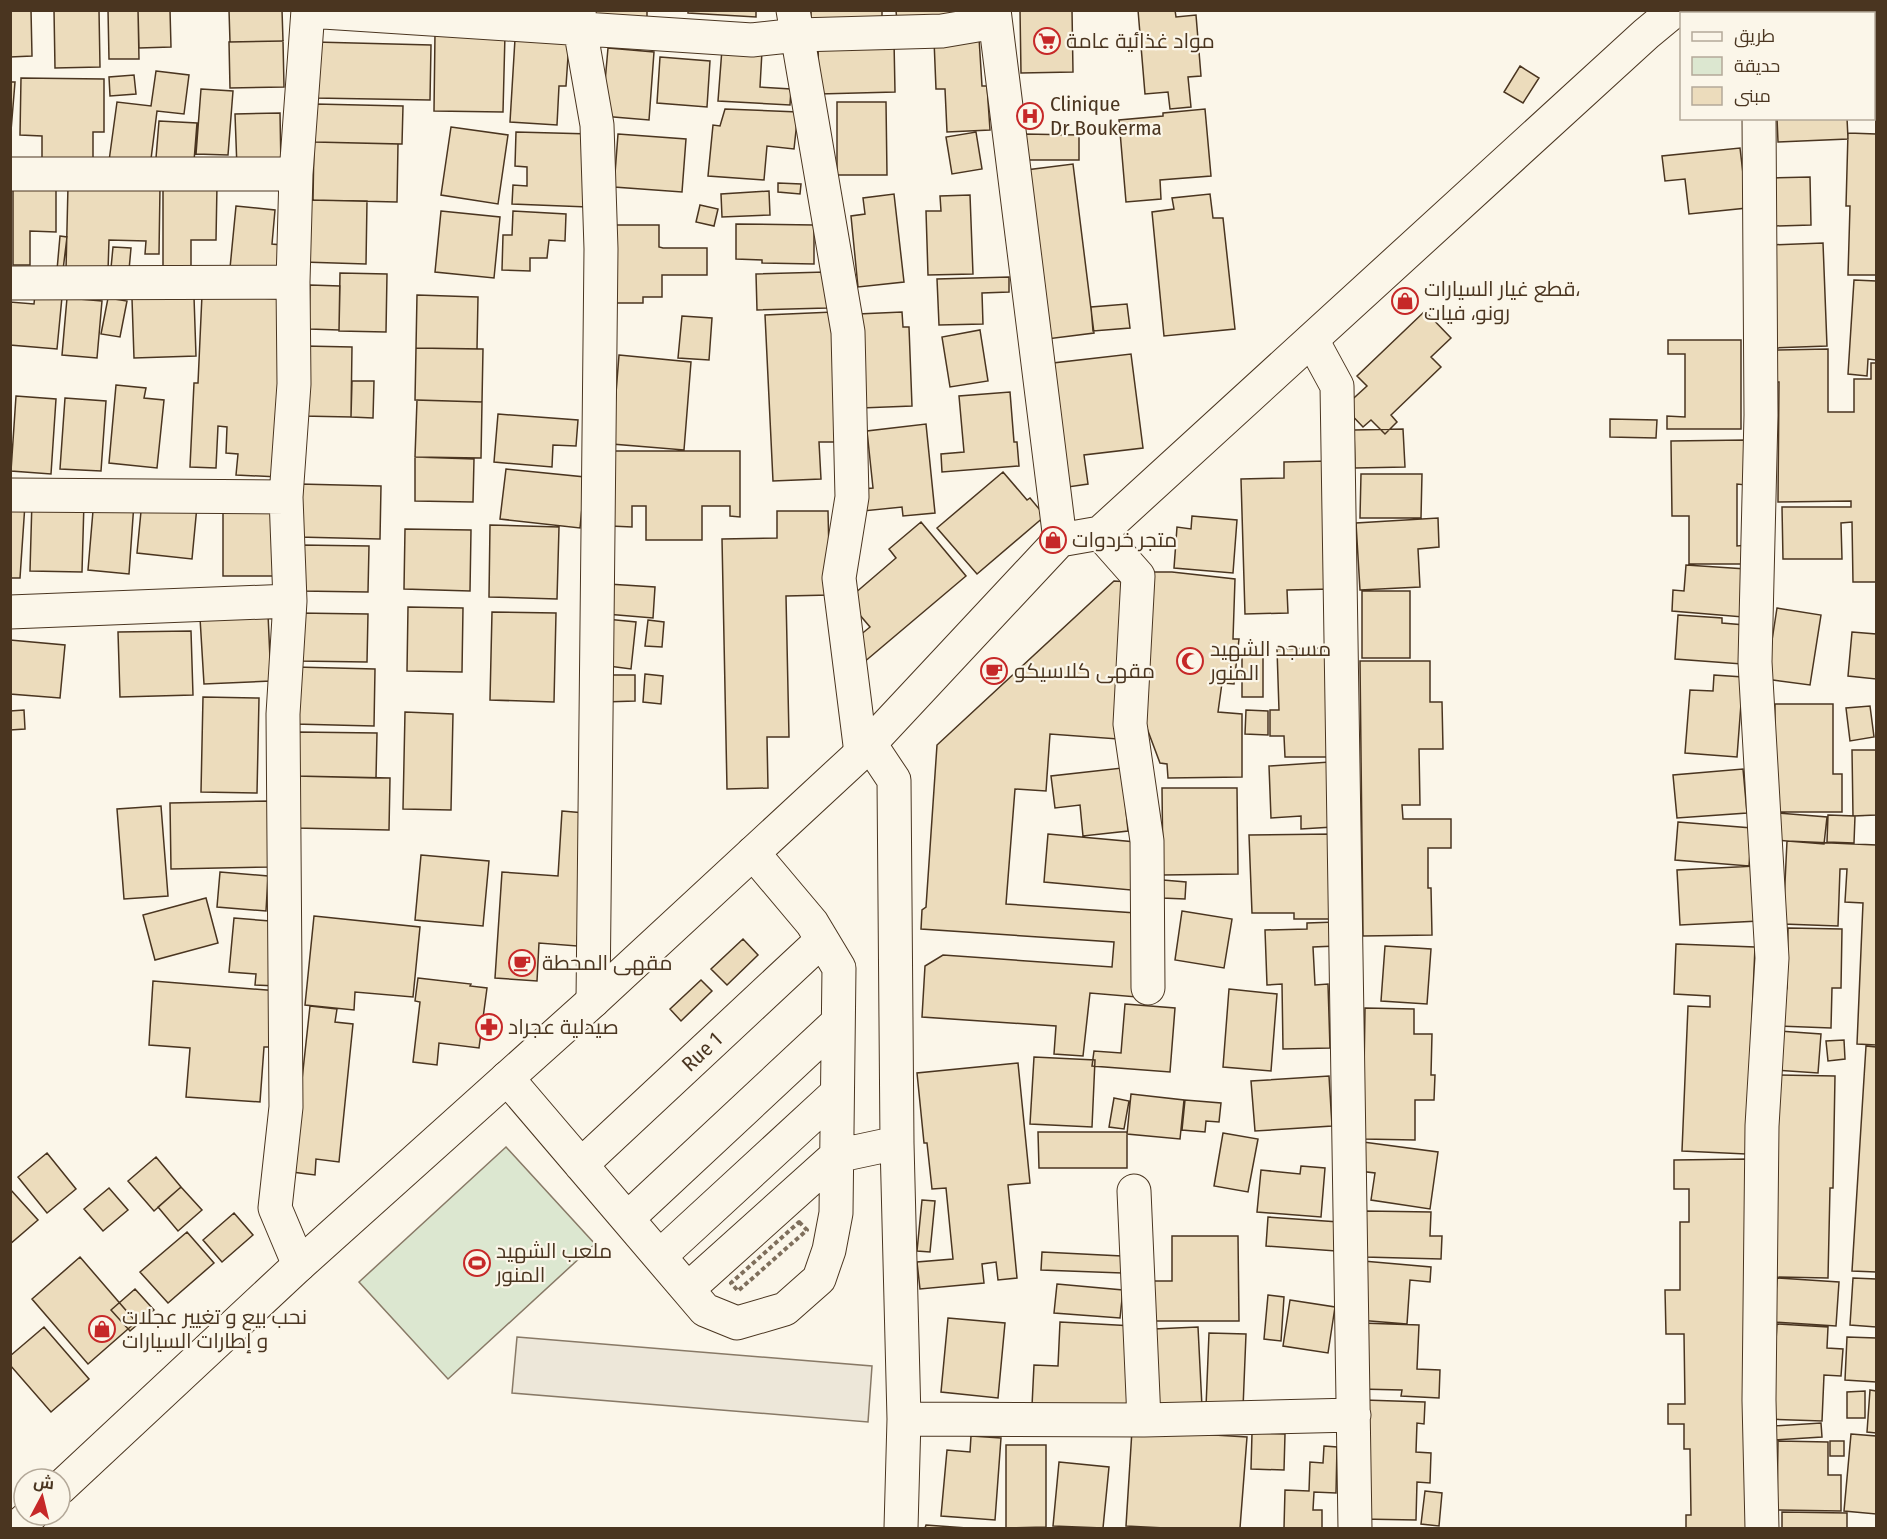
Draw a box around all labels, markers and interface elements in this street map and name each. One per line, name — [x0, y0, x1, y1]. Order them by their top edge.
legend — [1680, 12, 1875, 120]
text: طريق — [1734, 25, 1775, 48]
supermarket icon: مواد غذائية عامة — [1032, 26, 1062, 56]
place label: مواد غذائية عامة — [1066, 28, 1215, 54]
text: حديقة — [1734, 55, 1780, 77]
text: مبنى — [1734, 85, 1771, 107]
place label: Clinique Dr Boukerma — [1050, 91, 1162, 141]
hospital icon: Clinique Dr Boukerma — [1015, 101, 1045, 131]
place label: قطع غيار السيارات، رونو، فيات — [1424, 276, 1580, 326]
shop icon: قطع غيار السيارات، رونو، فيات — [1390, 286, 1420, 316]
shop icon: متجر خردوات — [1038, 525, 1068, 555]
place label: متجر خردوات — [1072, 527, 1177, 553]
place label: مسجد الشهيد المنور — [1209, 636, 1331, 686]
mosque icon: مسجد الشهيد المنور — [1175, 646, 1205, 676]
cafe icon: مقهى كلاسيكو — [979, 656, 1009, 686]
place label: مقهى كلاسيكو — [1014, 658, 1155, 684]
cafe icon: مقهى المحطة — [507, 948, 537, 978]
place label: مقهى المحطة — [542, 950, 672, 976]
pharmacy icon: صيدلية عجراد — [474, 1012, 504, 1042]
place label: صيدلية عجراد — [508, 1014, 619, 1040]
street label: Rue 1 — [676, 1027, 728, 1077]
place label: ملعب الشهيد المنور — [495, 1238, 612, 1288]
sports icon: ملعب الشهيد المنور — [462, 1248, 492, 1278]
place label: نحب بيع و تغيير عجلات و إطارات السيارات — [122, 1304, 307, 1354]
shop icon: نحب بيع و تغيير عجلات و إطارات السيارات — [87, 1314, 117, 1344]
north arrow — [12, 1467, 72, 1527]
text: ش — [32, 1472, 55, 1493]

